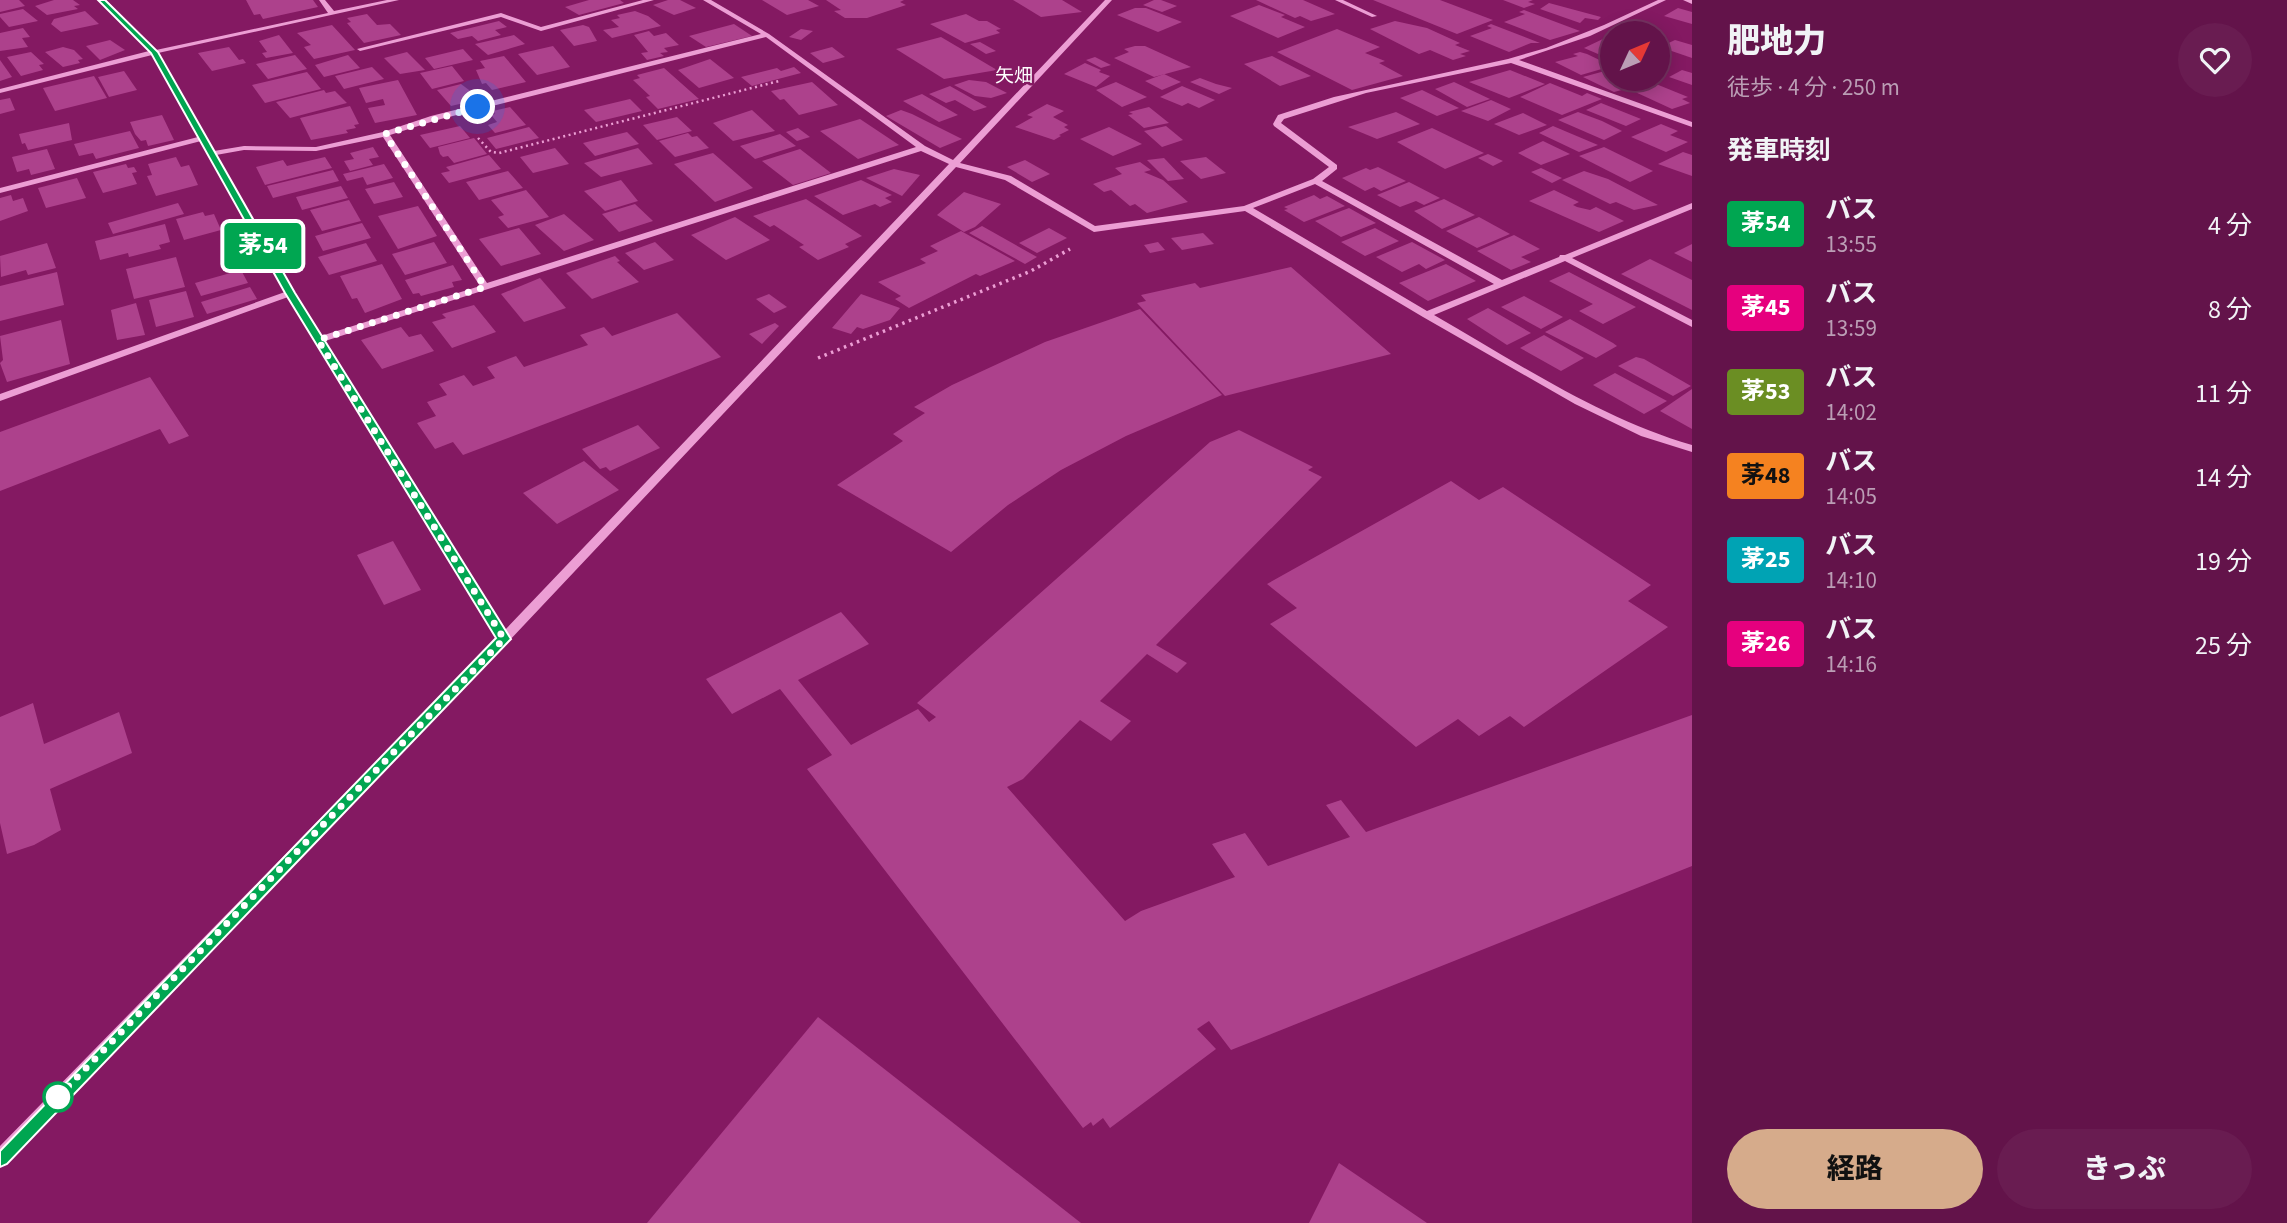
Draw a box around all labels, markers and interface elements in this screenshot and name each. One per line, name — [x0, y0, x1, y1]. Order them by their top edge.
text: 肥地力 — [1727, 18, 1826, 65]
north arrow — [1600, 21, 1670, 91]
map controls — [1600, 21, 1670, 91]
button: heart — [2178, 23, 2252, 97]
district label: 矢畑 — [995, 63, 1033, 90]
text: 徒歩 · 4 分 · 250 m — [1727, 71, 1900, 104]
your location — [460, 89, 495, 124]
text: 発車時刻 — [1727, 132, 1831, 169]
text: バス — [1825, 191, 1877, 228]
text: 茅54 — [1741, 206, 1790, 241]
text: 4 分 — [2208, 207, 2252, 244]
line badge: 茅54 — [223, 223, 303, 269]
text: 茅54 — [238, 228, 288, 263]
text: 13:55 — [1825, 228, 1877, 261]
text: バス — [1825, 275, 1877, 312]
text: 茅45 — [1741, 290, 1790, 325]
text: 8 分 — [2208, 291, 2252, 328]
text: 13:59 — [1825, 312, 1877, 345]
text: バス — [1825, 359, 1877, 396]
text: 茅53 — [1741, 374, 1790, 409]
text: 11 分 — [2195, 375, 2252, 412]
text: 14:02 — [1825, 396, 1877, 429]
text: バス — [1825, 443, 1877, 480]
text: 茅48 — [1741, 458, 1790, 493]
text: 14 分 — [2195, 459, 2252, 496]
text: 14:05 — [1825, 480, 1877, 513]
text: バス — [1825, 527, 1877, 564]
text: 茅25 — [1741, 542, 1790, 577]
text: 19 分 — [2195, 543, 2252, 580]
text: 14:10 — [1825, 564, 1877, 597]
text: バス — [1825, 611, 1877, 648]
text: 茅26 — [1741, 626, 1790, 661]
text: 25 分 — [2195, 627, 2252, 664]
text: 14:16 — [1825, 648, 1877, 681]
unlabelled marker — [43, 1082, 73, 1112]
button: 経路 — [1727, 1129, 1983, 1209]
button: きっぷ — [1997, 1129, 2252, 1209]

